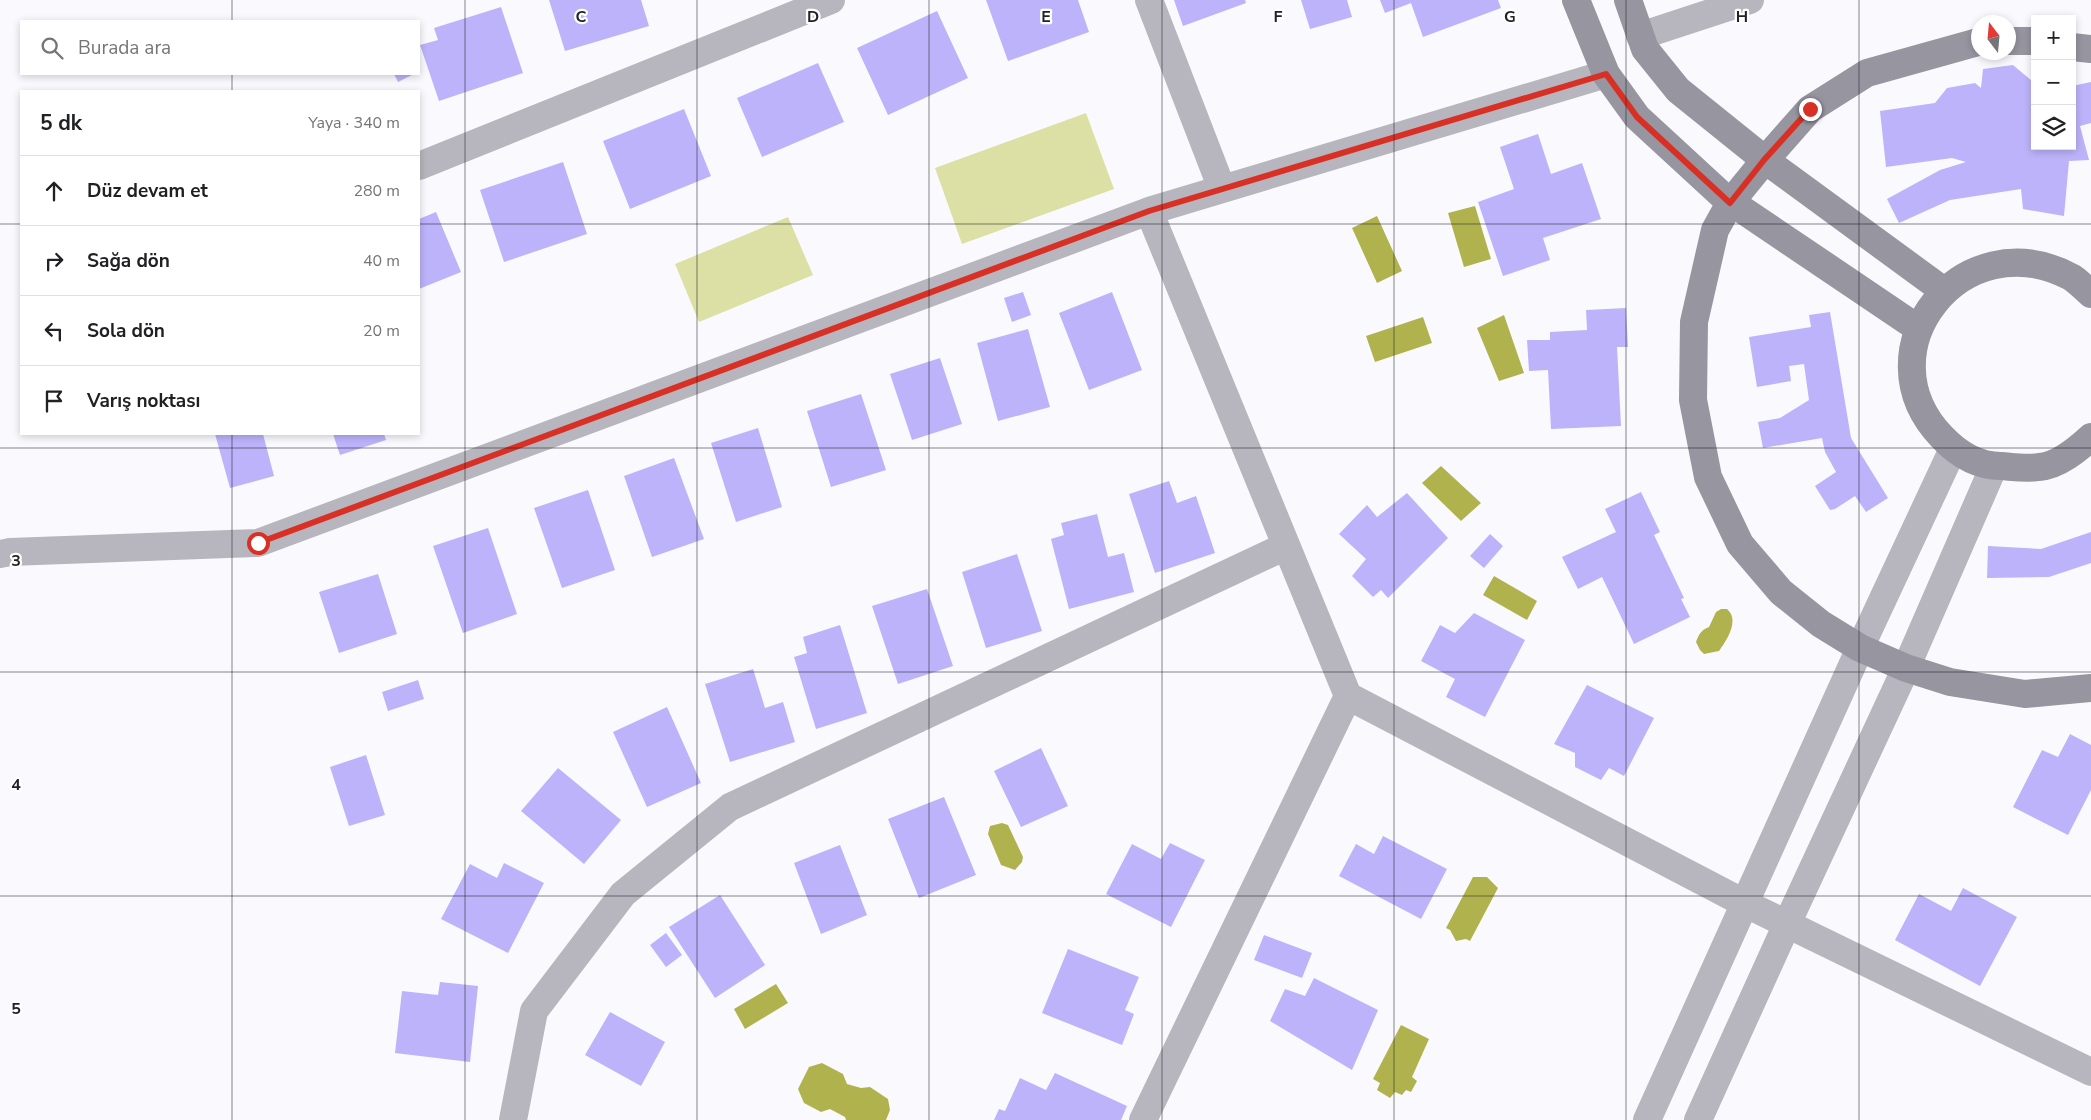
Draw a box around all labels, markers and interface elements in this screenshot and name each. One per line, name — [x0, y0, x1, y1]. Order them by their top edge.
text: C — [576, 6, 587, 28]
text: D — [807, 6, 819, 28]
text: E — [1041, 6, 1051, 28]
text: F — [1274, 6, 1283, 28]
text: G — [1504, 6, 1516, 28]
text: H — [1736, 6, 1748, 28]
north arrow — [1971, 15, 2016, 60]
map controls — [2031, 15, 2076, 150]
button: + — [2031, 15, 2076, 60]
search box — [20, 20, 420, 75]
icon: search — [38, 34, 66, 62]
text: Burada ara — [78, 35, 171, 61]
button: − — [2031, 60, 2076, 105]
route end — [1799, 98, 1822, 121]
button: layers — [2031, 105, 2076, 150]
text: 5 dk — [40, 109, 82, 137]
text: Yaya · 340 m — [308, 112, 400, 134]
icon: ahead — [40, 177, 68, 205]
text: Düz devam et — [87, 178, 208, 204]
text: 280 m — [353, 180, 400, 202]
icon: right — [40, 247, 68, 275]
text: Sağa dön — [87, 248, 170, 274]
text: 40 m — [363, 250, 400, 272]
icon: left — [40, 317, 68, 345]
text: Sola dön — [87, 318, 165, 344]
text: 20 m — [363, 320, 400, 342]
icon: arrive — [40, 387, 68, 415]
text: Varış noktası — [87, 388, 200, 414]
route start — [247, 532, 270, 555]
text: 3 — [11, 550, 21, 572]
text: 4 — [11, 774, 21, 796]
text: 5 — [11, 998, 21, 1020]

